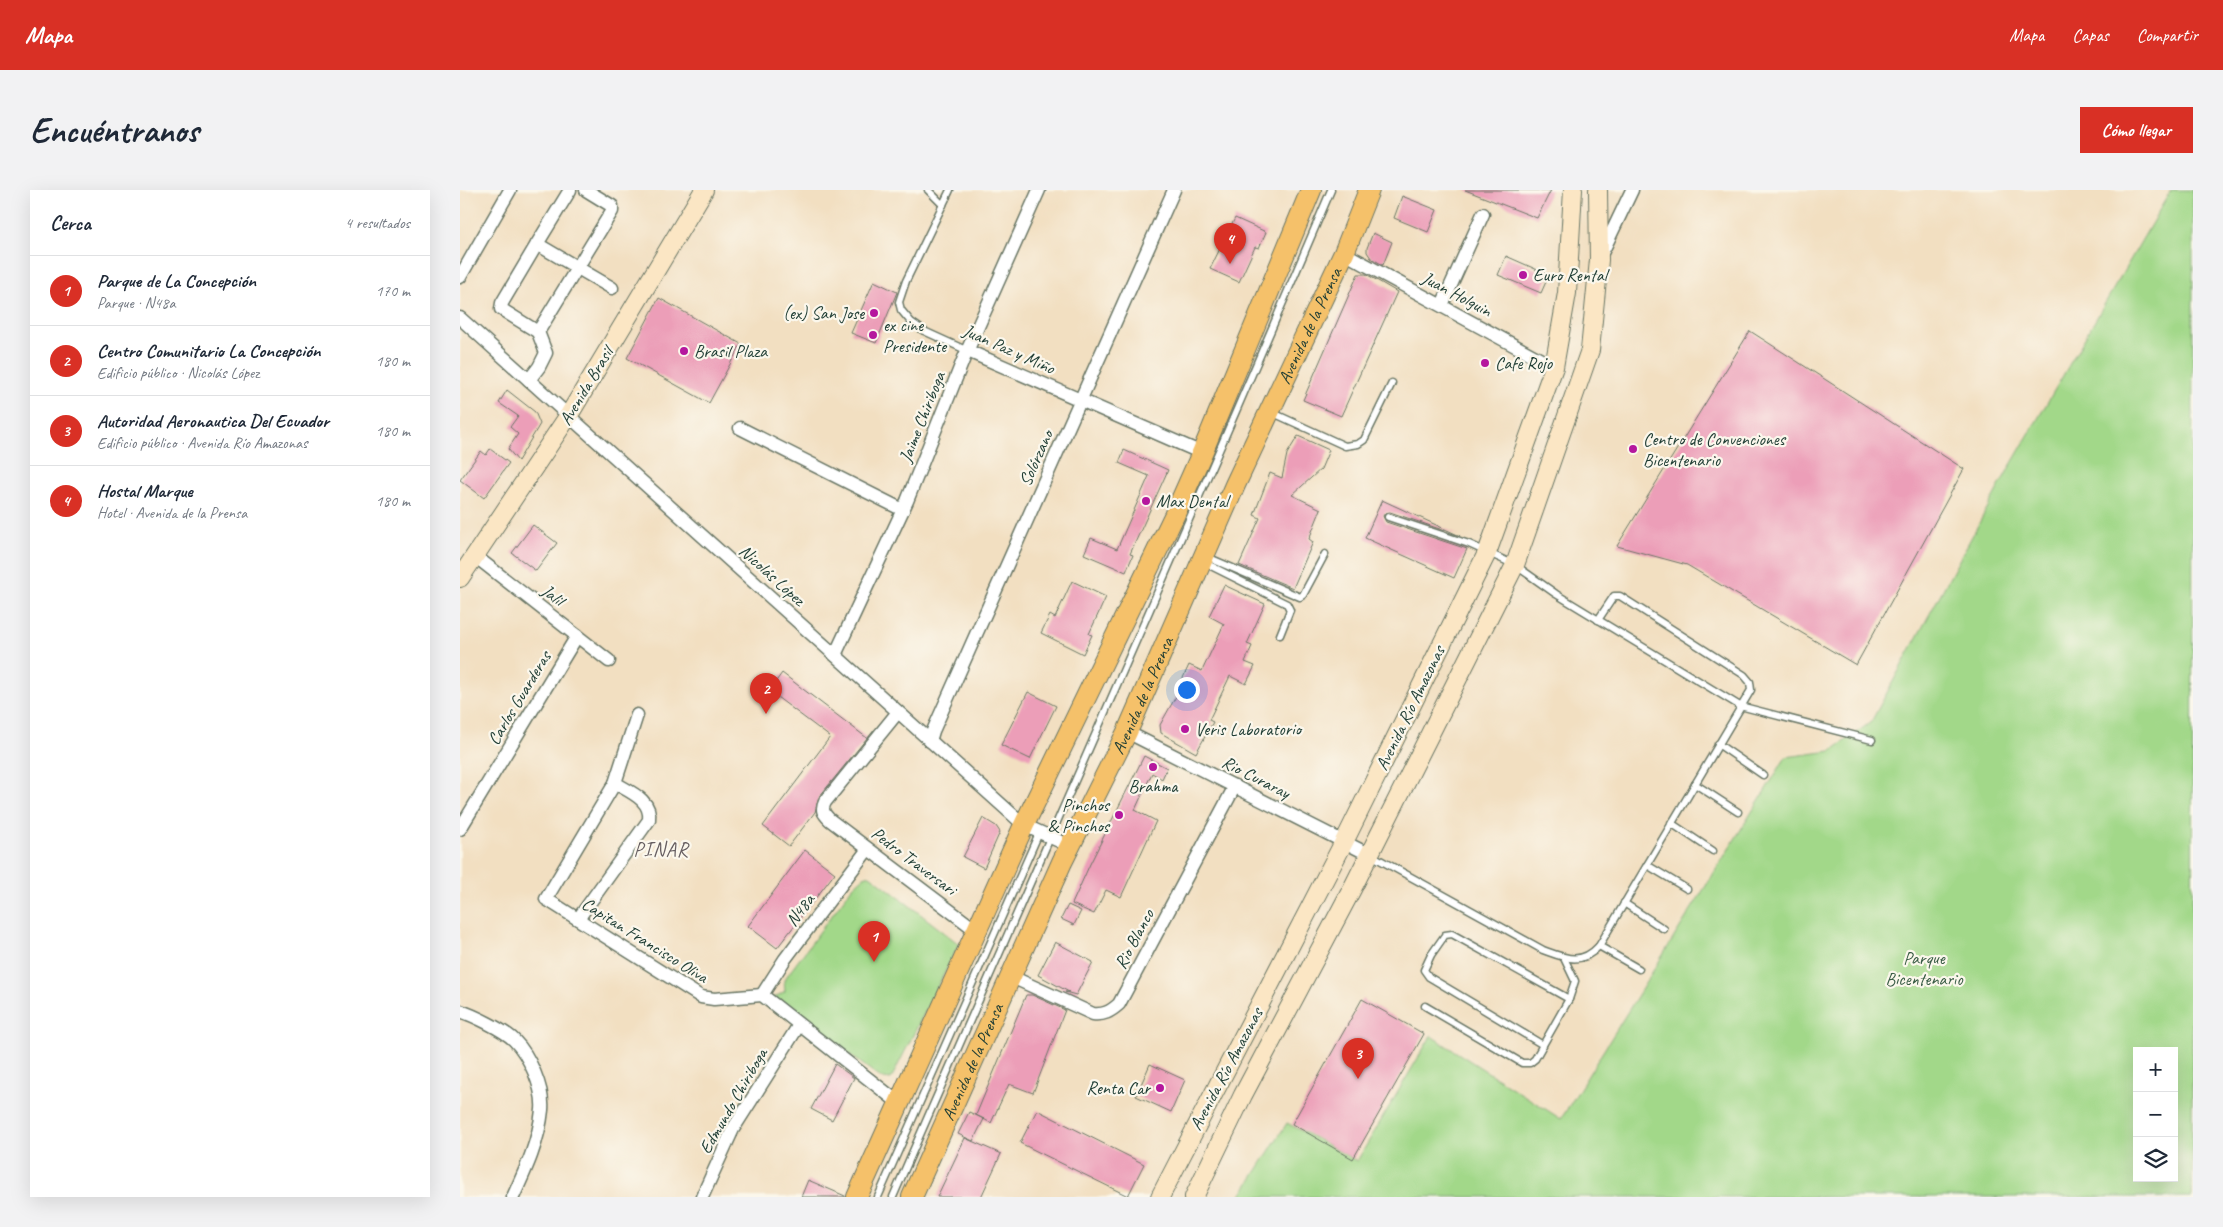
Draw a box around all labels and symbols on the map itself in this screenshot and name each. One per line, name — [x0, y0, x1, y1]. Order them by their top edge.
pin: 4 — [1214, 223, 1246, 264]
street label: Avenida de la Prensa — [1273, 263, 1347, 387]
place label: Euro Rental — [1533, 264, 1610, 286]
street label: Juan Holguin — [1418, 266, 1496, 322]
marker: Euro Rental — [1517, 269, 1529, 281]
place label: (ex) San Jose — [783, 302, 865, 324]
marker: (ex) San Jose — [868, 307, 880, 319]
place label: ex cine Presidente — [883, 314, 947, 357]
street label: Juan Paz y Miño — [959, 319, 1060, 380]
marker: ex cine Presidente — [867, 329, 879, 341]
street label: Avenida Brasil — [554, 340, 619, 429]
place label: Brasil Plaza — [694, 340, 768, 362]
marker: Brasil Plaza — [678, 345, 690, 357]
place label: Cafe Rojo — [1495, 352, 1554, 374]
marker: Cafe Rojo — [1479, 357, 1491, 369]
street label: Jaime Chiriboga — [894, 368, 950, 466]
street label: Solórzano — [1014, 425, 1059, 489]
place label: Centro de Convenciones Bicentenario — [1643, 428, 1787, 471]
marker: Centro de Convenciones Bicentenario — [1627, 443, 1639, 455]
place label: Max Dental — [1156, 490, 1231, 512]
marker: Max Dental — [1140, 495, 1152, 507]
street label: Nicolás López — [735, 540, 811, 612]
street label: Jalil — [537, 579, 571, 612]
street label: Avenida de la Prensa — [1107, 633, 1179, 758]
street label: Avenida Río Amazonas — [1370, 641, 1450, 774]
street label: Carlos Guarderas — [482, 646, 557, 749]
pin: 2 — [750, 673, 782, 714]
your location — [1174, 677, 1200, 703]
place label: Veris Laboratorio — [1195, 718, 1303, 740]
marker: Veris Laboratorio — [1179, 723, 1191, 735]
street label: Rio Curaray — [1218, 751, 1295, 804]
marker: Brahma — [1147, 761, 1159, 773]
place label: Brahma — [1128, 775, 1179, 797]
place label: Pinchos & Pinchos — [1048, 794, 1111, 837]
marker: Pinchos & Pinchos — [1113, 809, 1125, 821]
street label: Pedro Traversari — [867, 822, 963, 902]
district label: PINAR — [633, 837, 690, 862]
street label: N48a — [781, 889, 820, 931]
street label: Capitan Francisco Oliva — [578, 892, 714, 989]
street label: Rio Blanco — [1109, 904, 1160, 973]
pin: 1 — [858, 921, 890, 962]
park label: Parque Bicentenario — [1885, 947, 1964, 990]
street label: Avenida de la Prensa — [937, 999, 1009, 1124]
street label: Avenida Río Amazonas — [1185, 1002, 1268, 1134]
pin: 3 — [1342, 1038, 1374, 1079]
street label: Edmundo Chiriboga — [694, 1043, 773, 1158]
place label: Renta Car — [1086, 1077, 1152, 1099]
marker: Renta Car — [1154, 1082, 1166, 1094]

